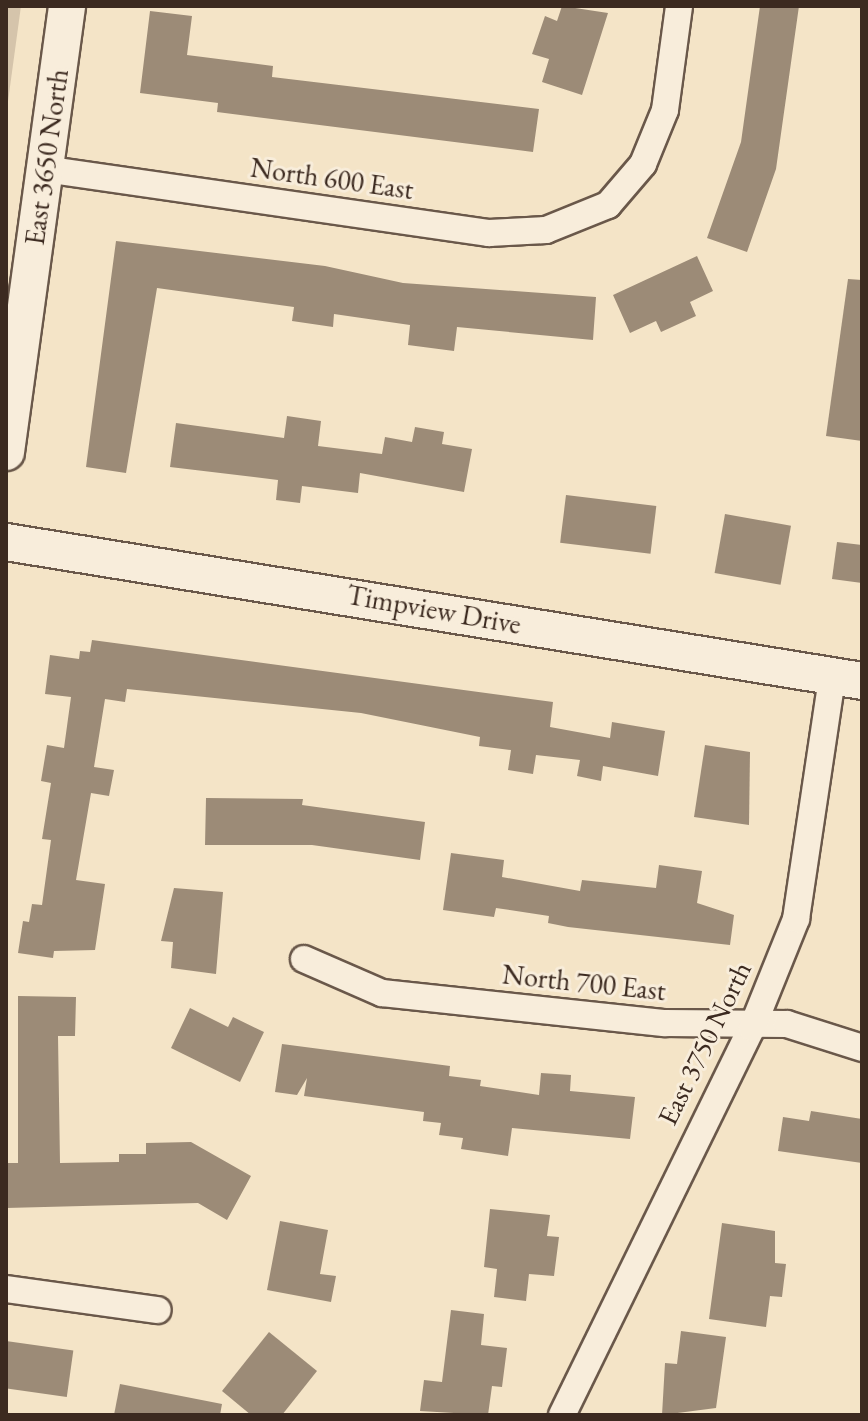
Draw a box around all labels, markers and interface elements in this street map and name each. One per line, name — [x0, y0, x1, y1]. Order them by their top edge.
street label: East 3650 North — [17, 67, 75, 247]
street label: North 600 East — [248, 150, 416, 206]
street label: Timpview Drive — [344, 577, 524, 641]
street label: East 3750 North — [650, 956, 758, 1130]
street label: North 700 East — [501, 957, 667, 1007]

